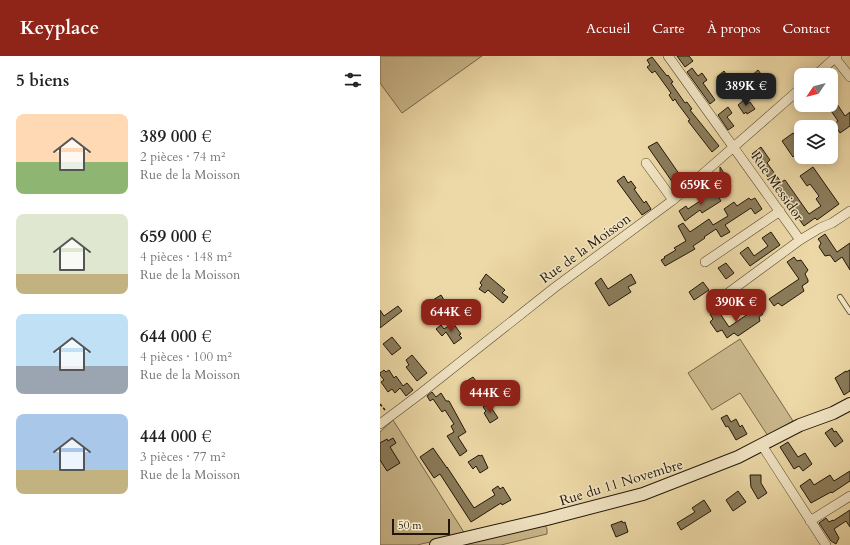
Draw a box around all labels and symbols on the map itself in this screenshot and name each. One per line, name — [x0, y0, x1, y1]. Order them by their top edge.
north arrow — [794, 68, 838, 112]
pin: 389K € — [713, 73, 779, 107]
street label: Rue Messidor — [747, 148, 809, 225]
pin: 659K € — [668, 172, 734, 206]
street label: Rue de la Moisson — [536, 209, 635, 288]
pin: 390K € — [703, 289, 769, 323]
pin: 644K € — [418, 299, 484, 333]
pin: 444K € — [457, 380, 523, 414]
street label: Rue du 11 Novembre — [557, 455, 685, 510]
scale bar — [392, 517, 450, 536]

